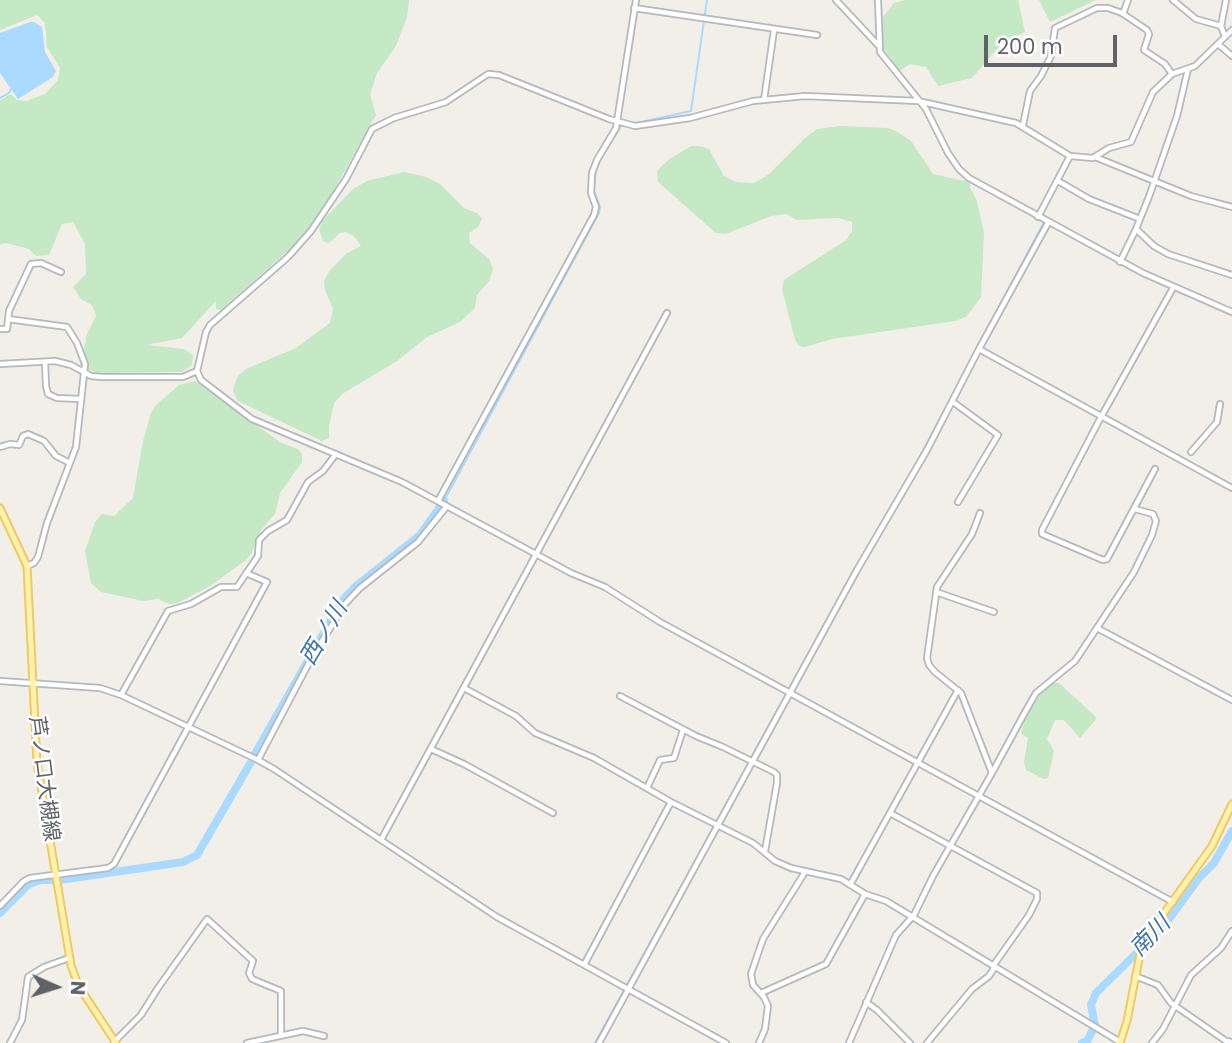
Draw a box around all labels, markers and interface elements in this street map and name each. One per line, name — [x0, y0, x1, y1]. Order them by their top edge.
scale bar — [987, 21, 1120, 65]
text: 200 m — [997, 32, 1063, 61]
water label: 西ノ川 — [295, 597, 355, 671]
street label: 芦ノ口大槻線 — [23, 715, 63, 843]
water label: 南川 — [1125, 911, 1177, 963]
north arrow — [21, 952, 91, 1022]
text: N — [64, 980, 91, 996]

